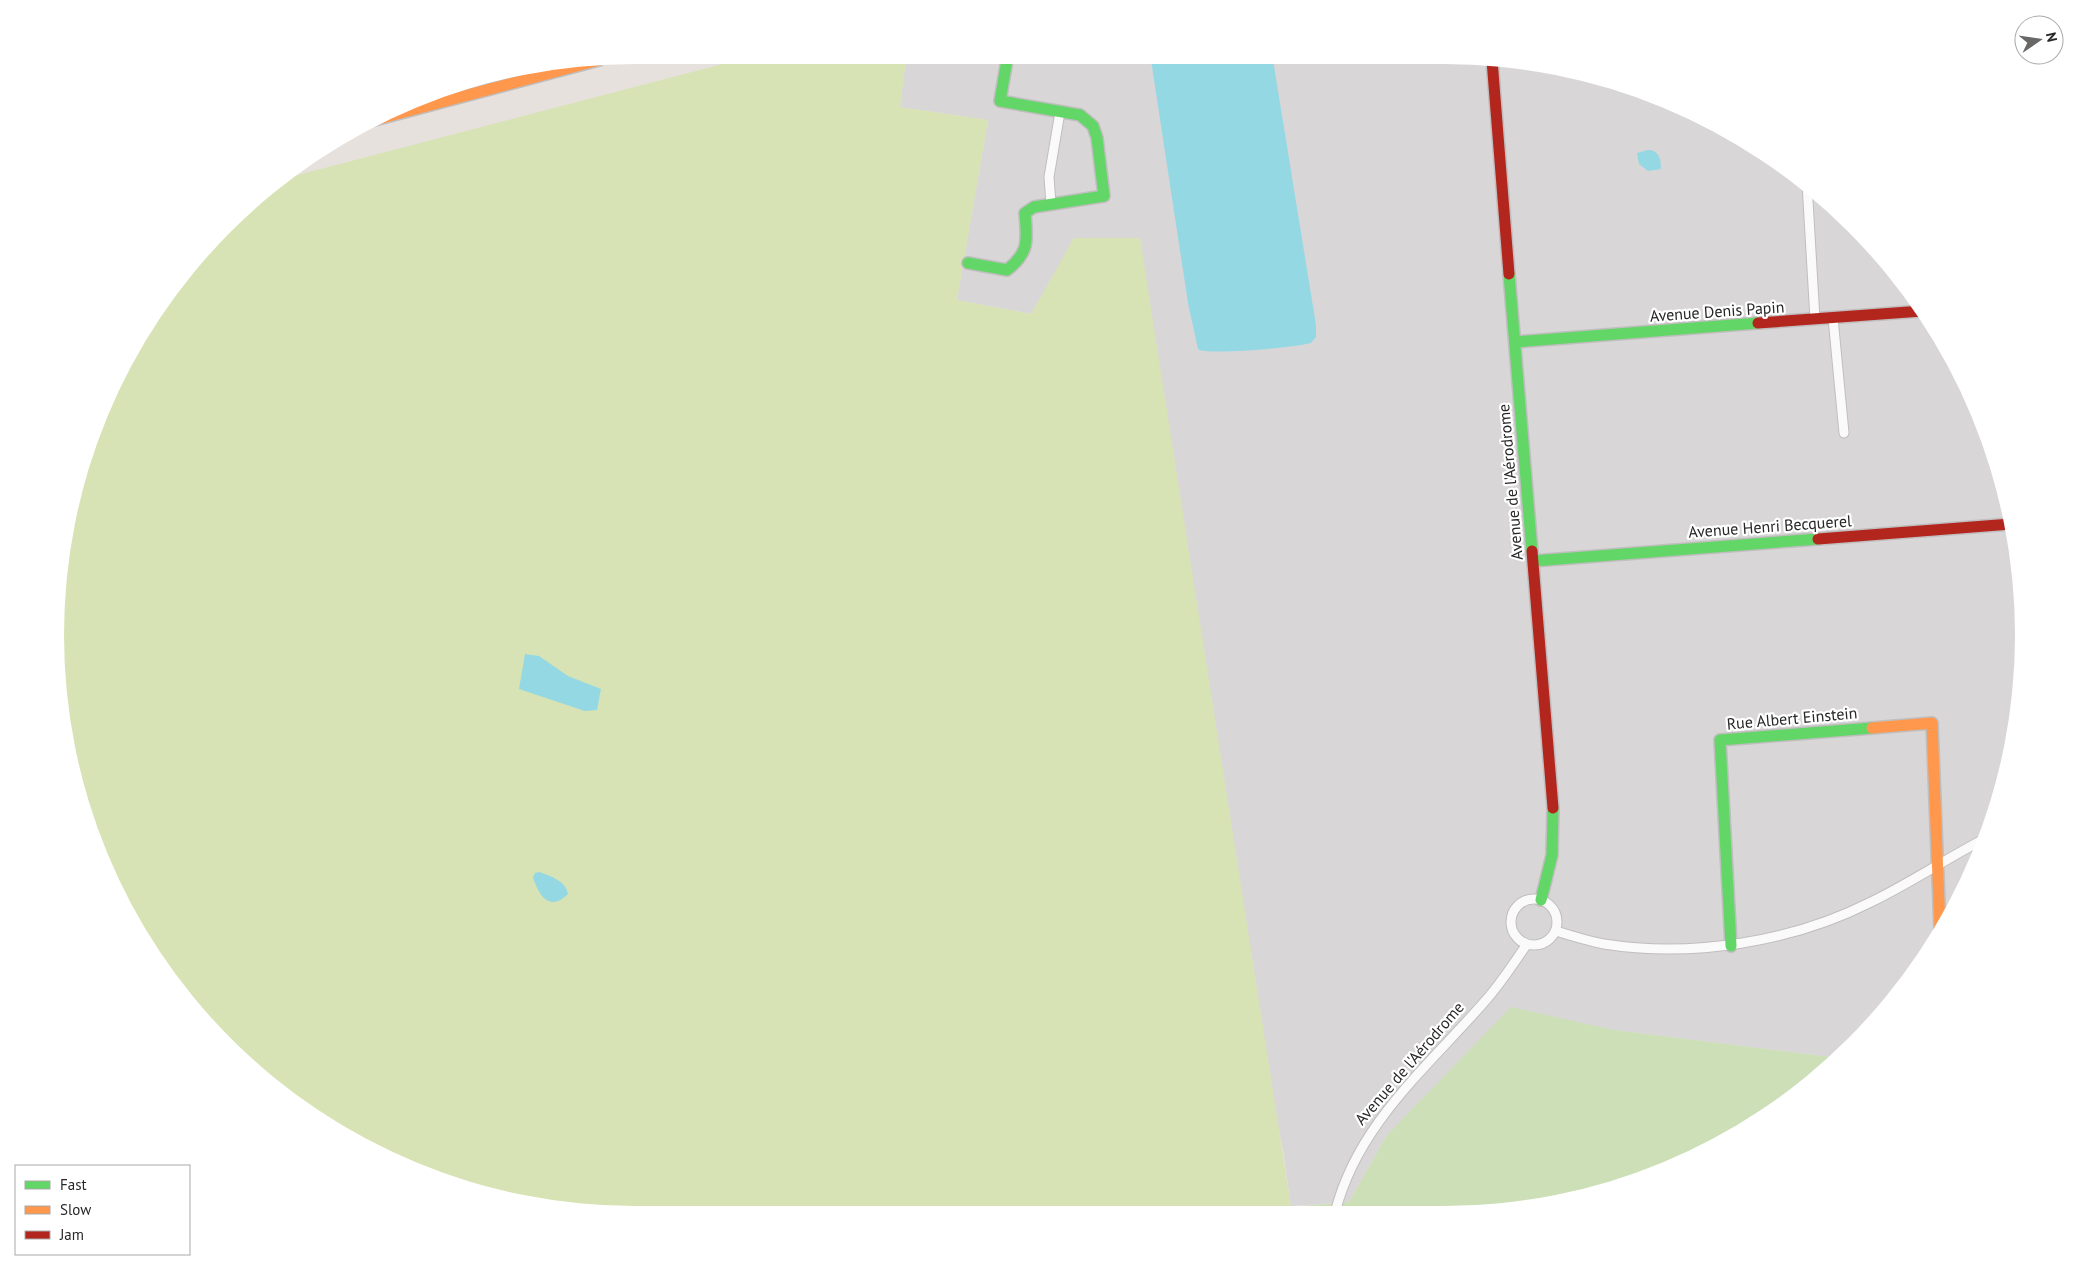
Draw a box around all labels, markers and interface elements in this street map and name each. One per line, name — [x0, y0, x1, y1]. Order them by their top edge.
north arrow — [2014, 15, 2064, 65]
text: N — [2042, 31, 2061, 44]
street label: Avenue Denis Papin — [1649, 296, 1785, 326]
street label: Avenue de l'Aérodrome — [1493, 403, 1527, 561]
street label: Avenue Henri Becquerel — [1688, 510, 1853, 542]
street label: Rue Albert Einstein — [1726, 702, 1858, 734]
street label: Avenue de l'Aérodrome — [1350, 997, 1468, 1129]
legend — [15, 1165, 190, 1255]
text: Fast — [60, 1175, 87, 1194]
text: Slow — [60, 1200, 91, 1219]
text: Jam — [59, 1225, 84, 1244]

